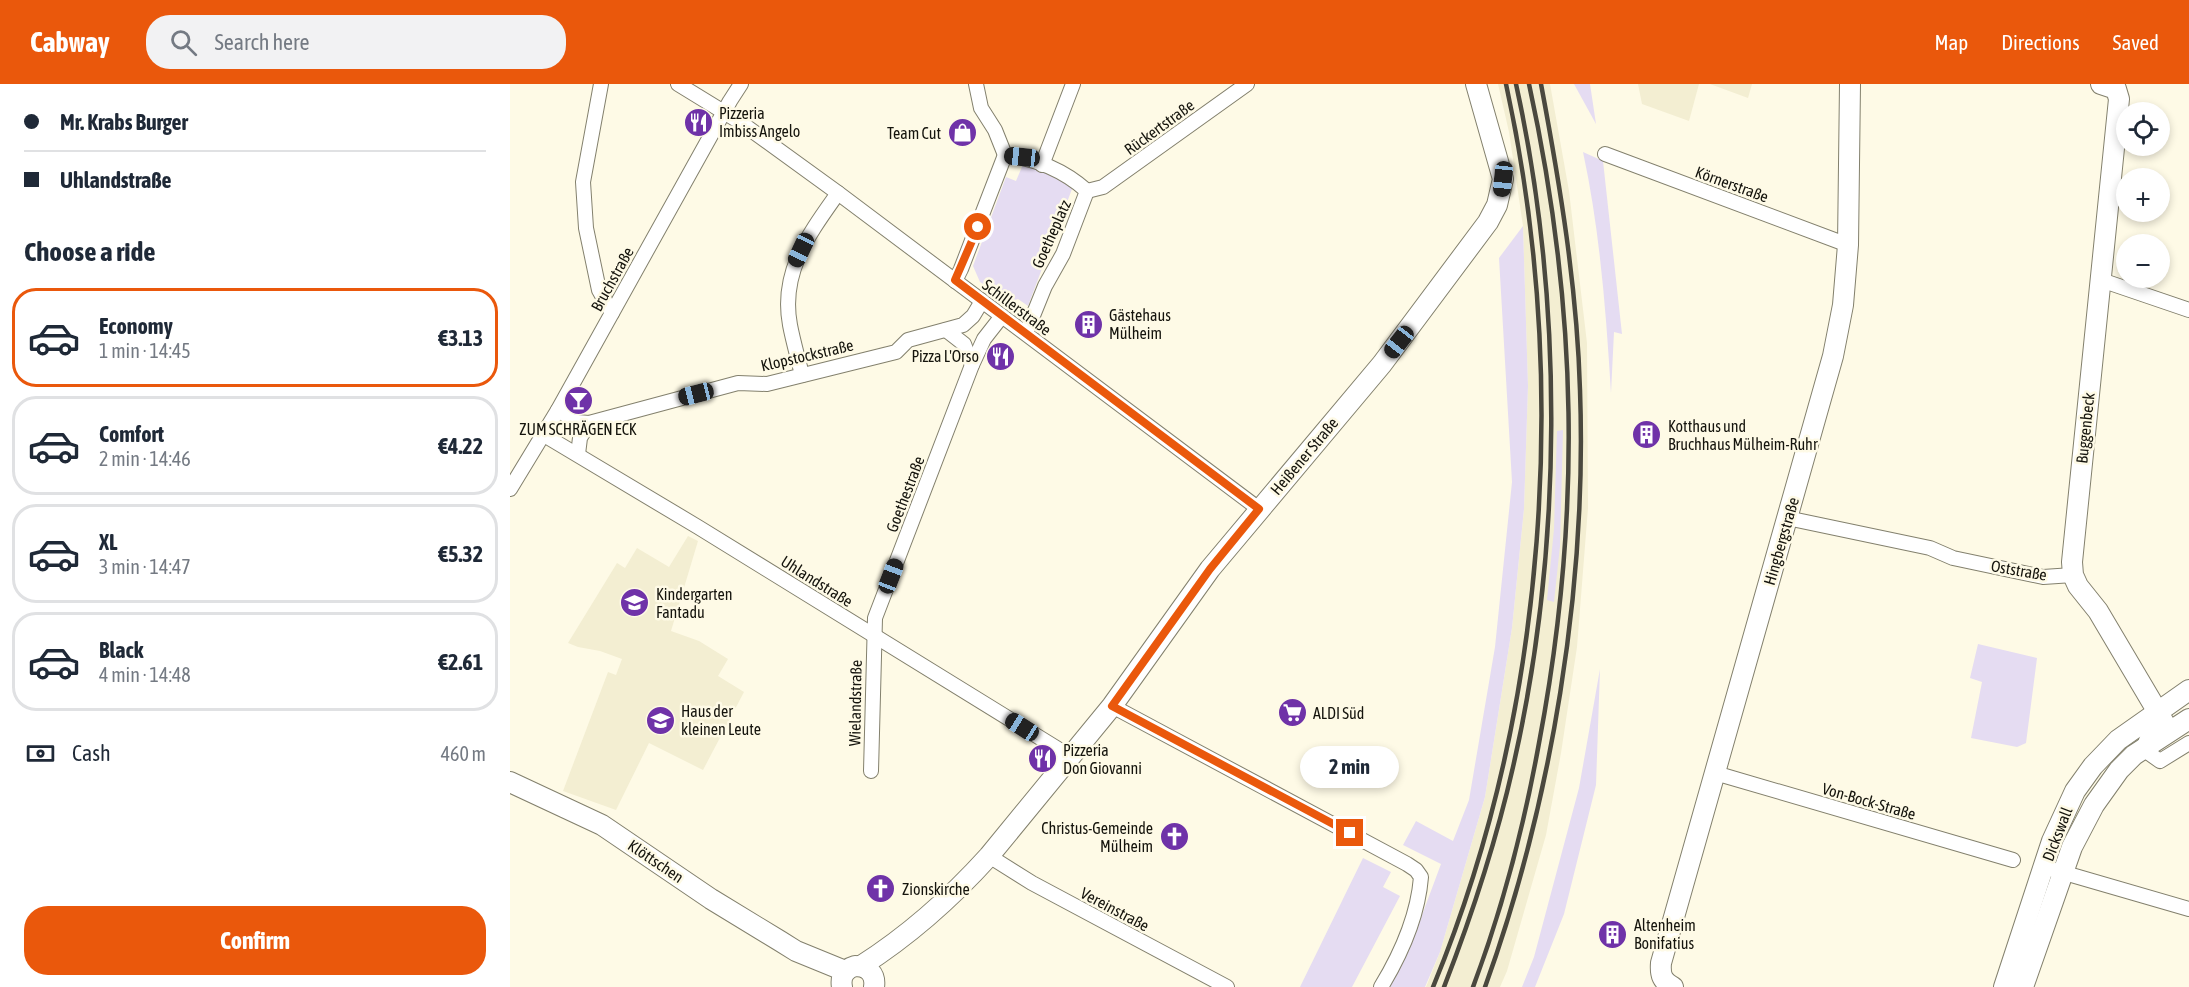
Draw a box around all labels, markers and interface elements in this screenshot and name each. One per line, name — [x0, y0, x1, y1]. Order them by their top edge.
search box — [146, 15, 566, 69]
text: Cabway — [30, 26, 110, 58]
icon: search — [167, 26, 200, 59]
text: Search here — [215, 29, 310, 55]
text: Map — [1934, 30, 1968, 54]
text: Directions — [2001, 30, 2080, 54]
text: Saved — [2113, 30, 2159, 54]
street label: Rückertstraße — [1121, 96, 1197, 158]
map controls — [2116, 102, 2170, 288]
button: locate — [2116, 102, 2170, 156]
place label: Pizzeria Imbiss Angelo — [719, 104, 800, 141]
restaurant icon: Pizzeria Imbiss Angelo — [682, 106, 714, 138]
text: Mr. Krabs Burger — [60, 109, 188, 135]
shop icon: Team Cut — [946, 117, 978, 149]
place label: Team Cut — [887, 124, 941, 142]
car — [1003, 146, 1041, 168]
car — [1492, 160, 1514, 198]
street label: Körnerstraße — [1693, 162, 1771, 206]
text: Uhlandstraße — [60, 167, 172, 193]
button: + — [2116, 168, 2170, 222]
street label: Goetheplatz — [1028, 197, 1075, 271]
route start — [964, 213, 991, 240]
car — [785, 230, 817, 270]
button: − — [2116, 234, 2170, 288]
text: Choose a ride — [24, 236, 156, 267]
street label: Bruchstraße — [587, 244, 637, 314]
street label: Schillerstraße — [979, 275, 1055, 339]
place label: Gästehaus Mülheim — [1109, 306, 1171, 342]
building icon: Gästehaus Mülheim — [1072, 308, 1104, 340]
icon: car — [27, 311, 81, 365]
text: Economy — [99, 313, 173, 339]
car — [1381, 322, 1417, 362]
text: €3.13 — [438, 325, 483, 351]
street label: Klopstockstraße — [759, 336, 855, 375]
text: 1 min · 14:45 — [99, 339, 191, 362]
restaurant icon: Pizza L'Orso — [984, 340, 1016, 372]
place label: Pizza L'Orso — [911, 347, 979, 365]
car — [676, 381, 716, 407]
bar icon: ZUM SCHRÄGEN ECK — [562, 385, 594, 417]
street label: Buggenbeck — [2072, 392, 2099, 464]
street label: Heißener Straße — [1267, 414, 1341, 498]
place label: Kotthaus und Bruchhaus Mülheim-Ruhr — [1668, 417, 1818, 453]
icon: car — [27, 419, 81, 473]
building icon: Kotthaus und Bruchhaus Mülheim-Ruhr — [1631, 419, 1663, 451]
place label: ZUM SCHRÄGEN ECK — [519, 420, 637, 438]
text: Comfort — [99, 421, 164, 447]
text: €4.22 — [438, 433, 483, 459]
text: 2 min · 14:46 — [99, 447, 191, 470]
street label: Goethestraße — [882, 454, 928, 534]
street label: Hingbergstraße — [1760, 495, 1803, 587]
icon: car — [27, 527, 81, 581]
text: XL — [99, 529, 117, 555]
text: €5.32 — [438, 541, 483, 567]
street label: Uhlandstraße — [778, 552, 856, 610]
text: 3 min · 14:47 — [99, 555, 191, 578]
car — [876, 556, 906, 596]
street label: Oststraße — [1990, 556, 2048, 584]
place label: Kindergarten Fantadu — [656, 585, 732, 621]
school or university icon: Kindergarten Fantadu — [619, 587, 651, 619]
icon: car — [27, 635, 81, 689]
text: Black — [99, 637, 143, 663]
text: €2.61 — [438, 649, 483, 675]
street label: Wielandstraße — [845, 660, 865, 746]
text: 4 min · 14:48 — [99, 663, 191, 686]
supermarket icon: ALDI Süd — [1276, 697, 1308, 729]
place label: Haus der kleinen Leute — [681, 702, 761, 738]
school or university icon: Haus der kleinen Leute — [644, 704, 676, 736]
place label: ALDI Süd — [1313, 704, 1364, 722]
car — [1002, 710, 1042, 744]
icon: cash — [24, 737, 57, 770]
text: Cash — [72, 740, 111, 766]
place label: Pizzeria Don Giovanni — [1063, 741, 1142, 777]
text: 460 m — [441, 742, 486, 765]
restaurant icon: Pizzeria Don Giovanni — [1026, 743, 1058, 775]
callout: 2 min — [1300, 746, 1400, 788]
text: 2 min — [1329, 755, 1370, 778]
street label: Von-Bock-Straße — [1820, 779, 1918, 823]
street label: Dickswall — [2038, 804, 2076, 864]
place label: Christus-Gemeinde Mülheim — [1041, 819, 1153, 855]
route end — [1336, 819, 1363, 846]
church icon: Christus-Gemeinde Mülheim — [1158, 821, 1190, 853]
street label: Klöttschen — [625, 836, 687, 886]
church icon: Zionskirche — [865, 873, 897, 905]
place label: Zionskirche — [902, 880, 970, 898]
street label: Vereinstraße — [1078, 883, 1152, 935]
button: Confirm — [24, 906, 486, 975]
place label: Altenheim Bonifatius — [1634, 916, 1696, 952]
building icon: Altenheim Bonifatius — [1597, 918, 1629, 950]

